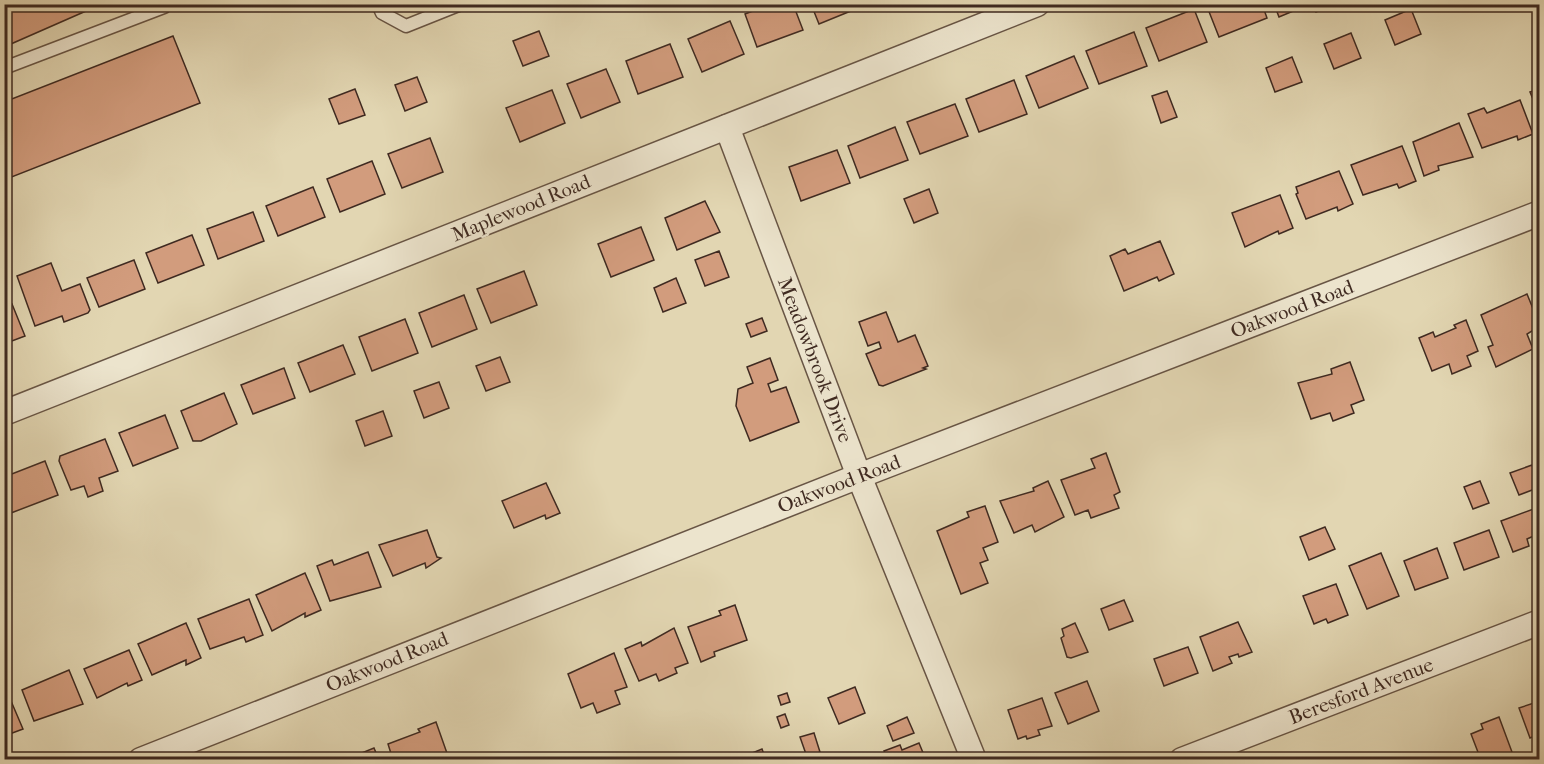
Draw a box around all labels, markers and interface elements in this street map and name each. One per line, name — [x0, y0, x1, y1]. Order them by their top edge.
street label: Maplewood Road — [448, 169, 595, 246]
street label: Meadowbrook Drive — [773, 274, 857, 446]
street label: Oakwood Road — [1227, 275, 1358, 343]
street label: Oakwood Road — [774, 450, 905, 518]
street label: Oakwood Road — [322, 627, 453, 697]
street label: Beresford Avenue — [1286, 653, 1437, 729]

